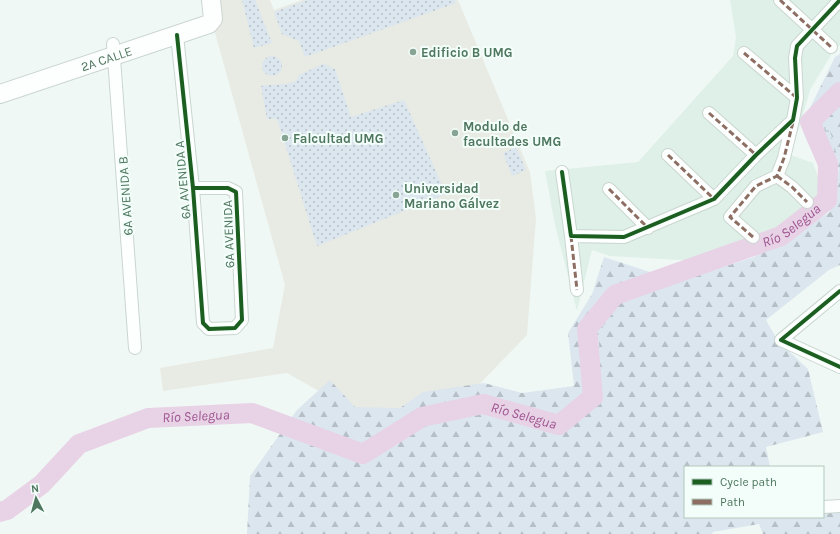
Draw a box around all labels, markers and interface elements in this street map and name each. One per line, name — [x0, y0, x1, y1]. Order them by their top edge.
street label: 2A CALLE — [79, 43, 134, 74]
place label: Edificio B UMG — [421, 45, 513, 60]
marker: Edificio B UMG — [408, 47, 418, 57]
place label: Modulo de facultades UMG — [463, 119, 561, 149]
marker: Modulo de facultades UMG — [450, 128, 460, 138]
place label: Falcultad UMG — [293, 131, 384, 146]
marker: Falcultad UMG — [280, 133, 290, 143]
street label: 6A AVENIDA A — [172, 139, 193, 220]
street label: 6A AVENIDA B — [115, 156, 136, 236]
place label: Universidad Mariano Gálvez — [404, 181, 499, 211]
marker: Universidad Mariano Gálvez — [391, 190, 401, 200]
street label: 6A AVENIDA — [220, 199, 237, 268]
water label: Río Selegua — [760, 200, 824, 251]
water label: Río Selegua — [489, 399, 558, 433]
water label: Río Selegua — [162, 406, 230, 426]
legend — [684, 466, 824, 518]
text: Cycle path — [720, 475, 777, 489]
north arrow — [16, 478, 56, 518]
text: N — [30, 482, 40, 495]
text: Path — [720, 495, 745, 509]

